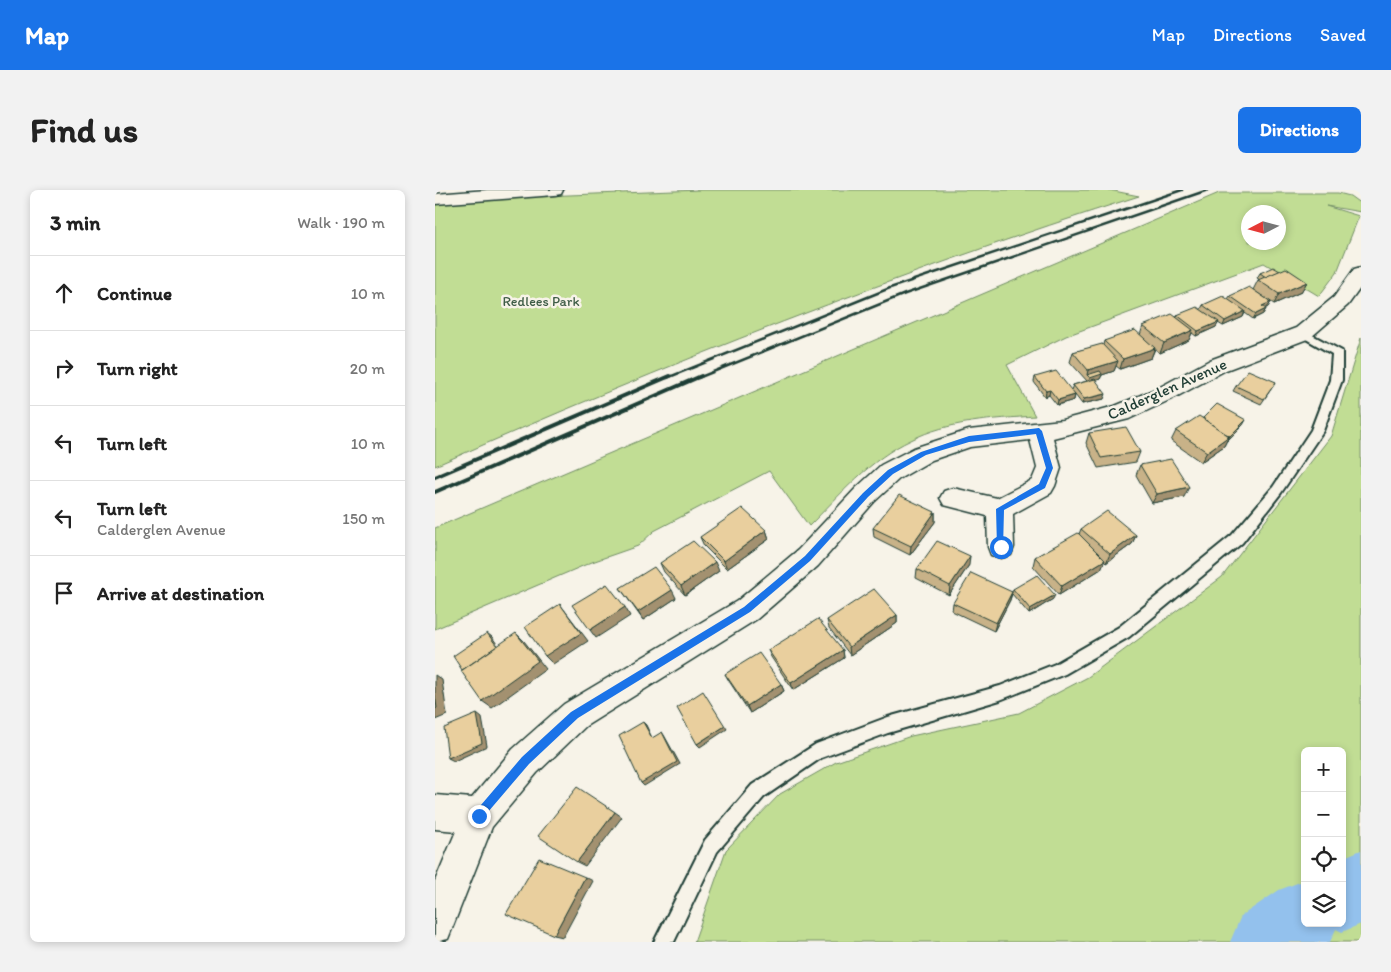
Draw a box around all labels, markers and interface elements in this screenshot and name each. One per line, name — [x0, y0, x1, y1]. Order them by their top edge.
text: Map — [25, 21, 69, 50]
text: Map — [1152, 24, 1185, 46]
text: Directions — [1213, 24, 1292, 46]
text: Saved — [1320, 24, 1366, 46]
button: Directions — [1238, 107, 1361, 153]
text: Find us — [30, 109, 138, 151]
north arrow — [1241, 205, 1286, 250]
text: 3 min — [50, 210, 100, 235]
text: Walk · 190 m — [297, 213, 385, 232]
icon: ahead — [50, 279, 78, 307]
text: Continue — [97, 282, 172, 305]
text: 10 m — [351, 284, 385, 303]
park label: Redlees Park — [502, 293, 580, 310]
icon: right — [50, 354, 78, 382]
street label: Calderglen Avenue — [1104, 354, 1230, 424]
text: Turn right — [97, 357, 178, 380]
text: 20 m — [350, 359, 385, 378]
icon: left — [50, 429, 78, 457]
text: Turn left — [97, 432, 167, 455]
text: 10 m — [351, 434, 385, 453]
text: Turn left — [97, 497, 167, 520]
icon: left — [50, 504, 78, 532]
text: 150 m — [342, 509, 385, 528]
text: Calderglen Avenue — [97, 520, 226, 539]
route start — [990, 536, 1013, 559]
icon: arrive — [50, 579, 78, 607]
text: Arrive at destination — [97, 582, 264, 605]
map controls — [1301, 747, 1346, 927]
button: + — [1301, 747, 1346, 792]
button: − — [1301, 792, 1346, 837]
route end — [468, 805, 491, 828]
button: locate — [1301, 837, 1346, 882]
button: layers — [1301, 882, 1346, 927]

